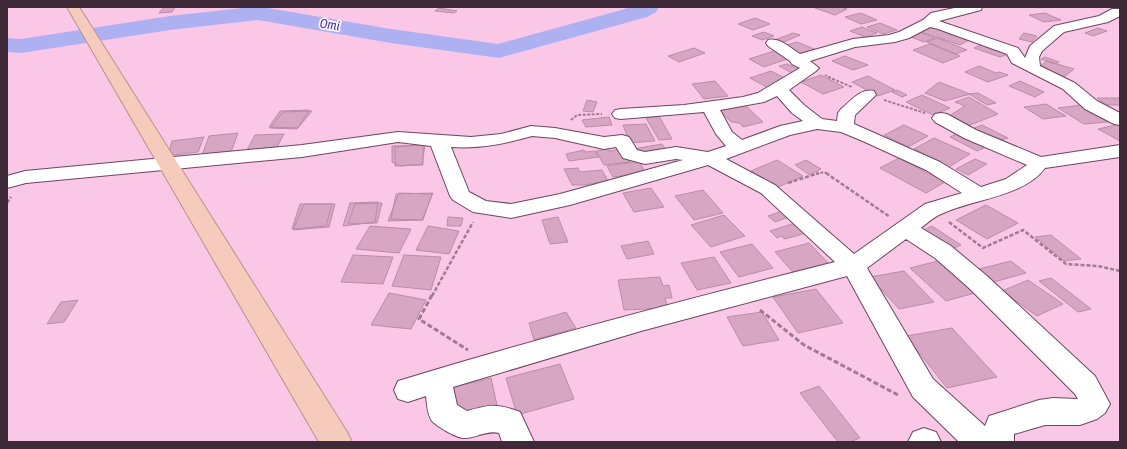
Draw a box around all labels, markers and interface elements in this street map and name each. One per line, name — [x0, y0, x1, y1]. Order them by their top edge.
water label: Omi — [319, 16, 341, 33]

